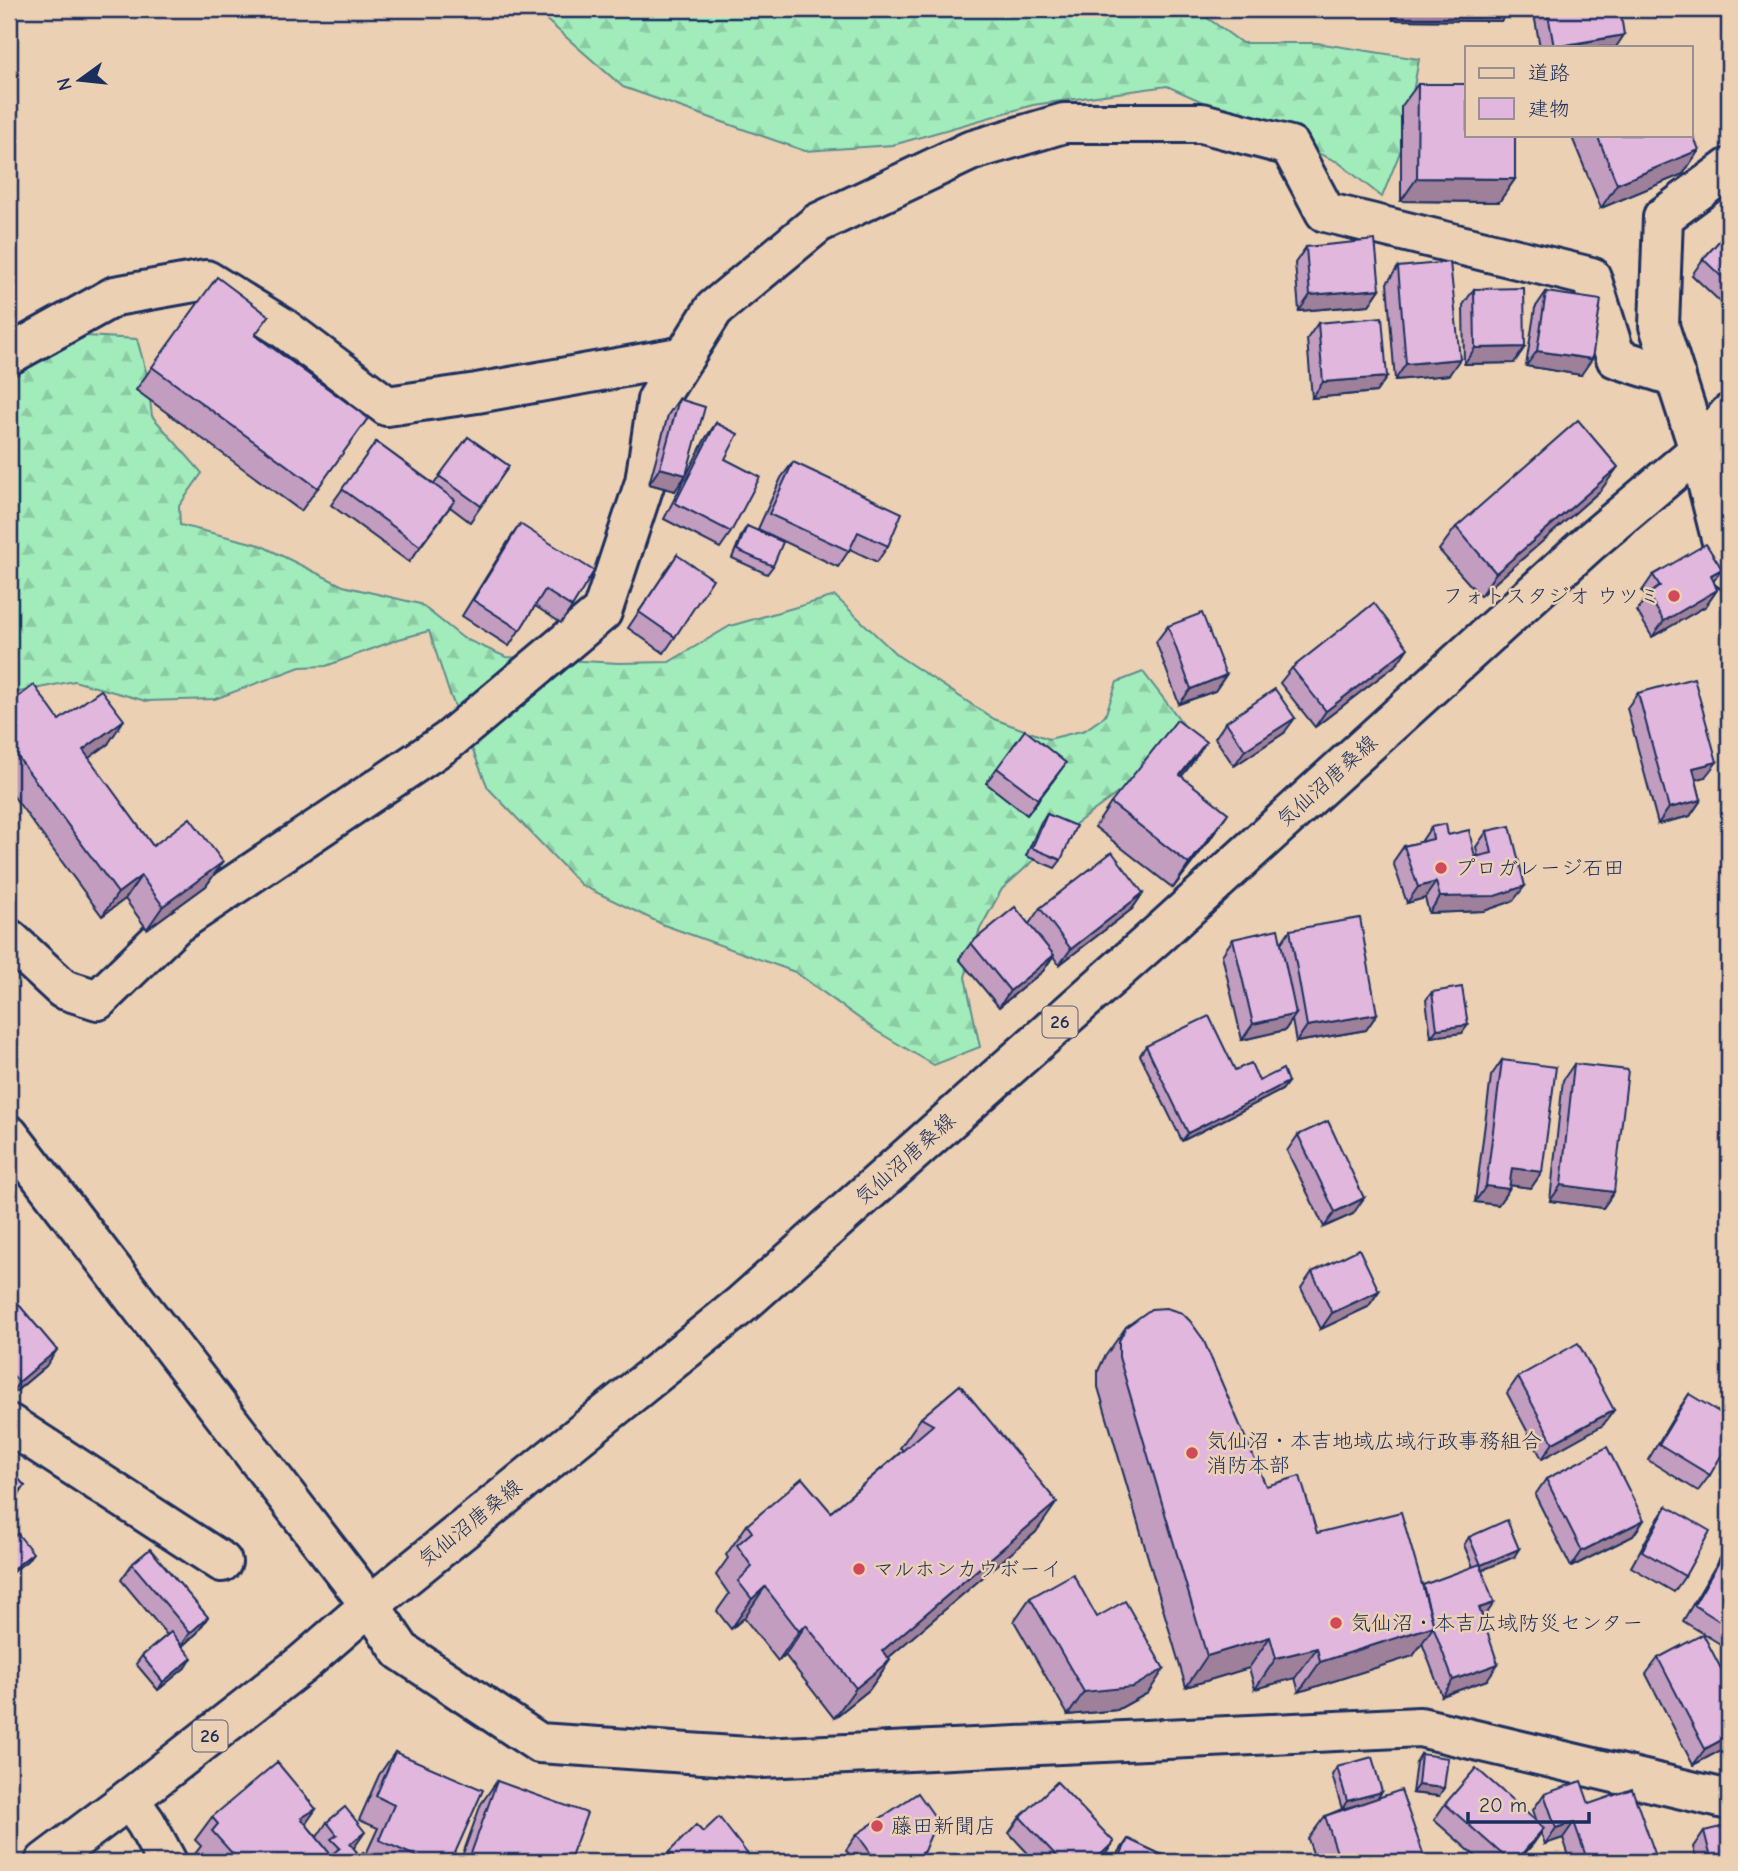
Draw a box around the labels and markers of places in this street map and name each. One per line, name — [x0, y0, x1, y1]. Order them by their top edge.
place label: フォトスタジオ ウツミ — [1443, 584, 1660, 608]
marker: フォトスタジオ ウツミ — [1666, 588, 1682, 604]
place label: プロガレージ石田 — [1455, 856, 1624, 880]
marker: プロガレージ石田 — [1433, 860, 1449, 876]
place label: 気仙沼・本吉地域広域行政事務組合 消防本部 — [1206, 1429, 1542, 1477]
marker: 気仙沼・本吉地域広域行政事務組合 消防本部 — [1184, 1445, 1200, 1461]
place label: マルホンカウボーイ — [873, 1557, 1062, 1581]
marker: マルホンカウボーイ — [851, 1561, 867, 1577]
place label: 気仙沼・本吉広域防災センター — [1350, 1611, 1643, 1635]
marker: 気仙沼・本吉広域防災センター — [1328, 1615, 1344, 1631]
place label: 藤田新聞店 — [891, 1814, 996, 1838]
marker: 藤田新聞店 — [869, 1818, 885, 1834]

